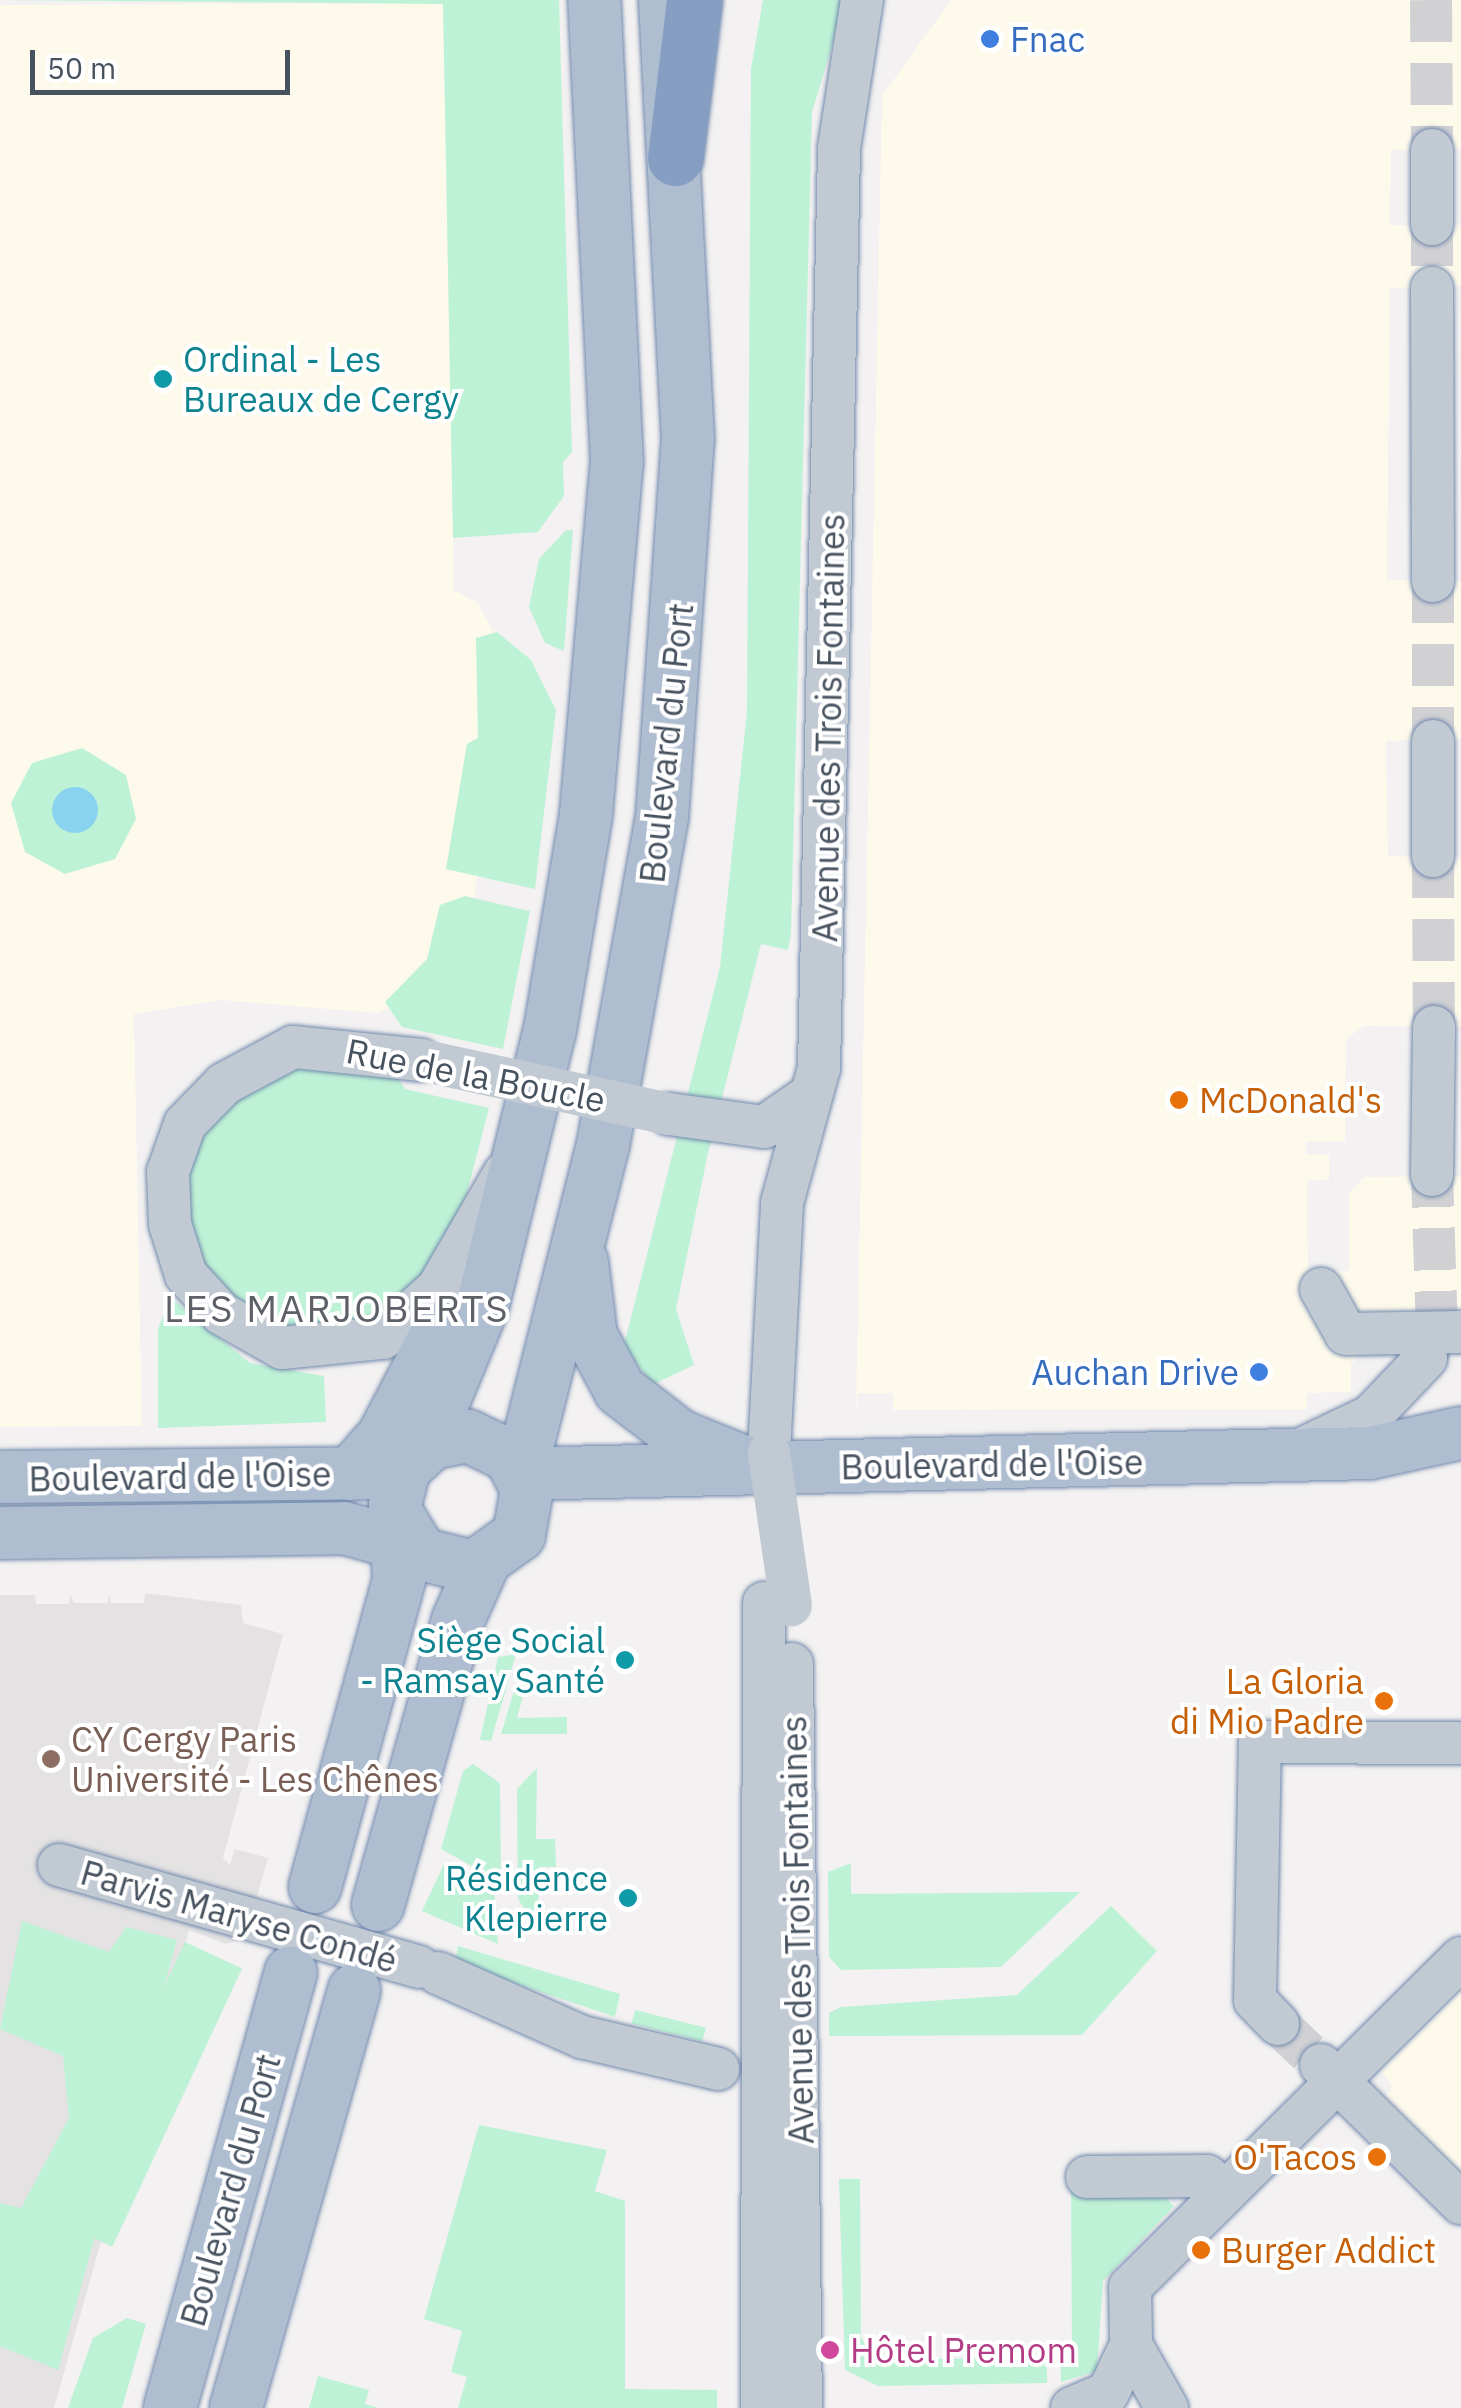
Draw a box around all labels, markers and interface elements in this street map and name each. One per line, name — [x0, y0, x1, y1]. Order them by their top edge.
place label: Fnac — [1010, 18, 1085, 60]
marker: Fnac — [979, 28, 1001, 50]
scale bar — [35, 30, 295, 92]
text: 50 m — [47, 48, 116, 87]
place label: Ordinal - Les Bureaux de Cergy — [183, 338, 459, 420]
marker: Ordinal - Les Bureaux de Cergy — [152, 368, 174, 390]
street label: Avenue des Trois Fontaines — [803, 513, 853, 943]
street label: Boulevard du Port — [630, 601, 702, 885]
street label: Rue de la Boucle — [343, 1029, 609, 1121]
place label: McDonald's — [1199, 1079, 1382, 1121]
marker: McDonald's — [1168, 1089, 1190, 1111]
district label: LES MARJOBERTS — [164, 1285, 510, 1331]
place label: Auchan Drive — [1031, 1351, 1239, 1393]
marker: Auchan Drive — [1248, 1361, 1270, 1383]
street label: Boulevard de l'Oise — [840, 1440, 1144, 1488]
street label: Boulevard de l'Oise — [28, 1452, 332, 1500]
place label: Siège Social - Ramsay Santé — [360, 1619, 605, 1701]
marker: Siège Social - Ramsay Santé — [614, 1649, 636, 1671]
place label: La Gloria di Mio Padre — [1170, 1660, 1364, 1742]
marker: La Gloria di Mio Padre — [1373, 1690, 1395, 1712]
street label: Avenue des Trois Fontaines — [772, 1715, 822, 2145]
place label: CY Cergy Paris Université - Les Chênes — [71, 1718, 439, 1800]
marker: CY Cergy Paris Université - Les Chênes — [40, 1748, 62, 1770]
street label: Parvis Maryse Condé — [76, 1851, 402, 1981]
place label: Résidence Klepierre — [445, 1857, 608, 1939]
marker: Résidence Klepierre — [617, 1887, 639, 1909]
street label: Boulevard du Port — [171, 2049, 289, 2331]
place label: O'Tacos — [1233, 2136, 1357, 2178]
marker: O'Tacos — [1366, 2146, 1388, 2168]
place label: Burger Addict — [1221, 2229, 1436, 2271]
marker: Burger Addict — [1190, 2239, 1212, 2261]
place label: Hôtel Premom — [850, 2329, 1077, 2371]
marker: Hôtel Premom — [819, 2339, 841, 2361]

